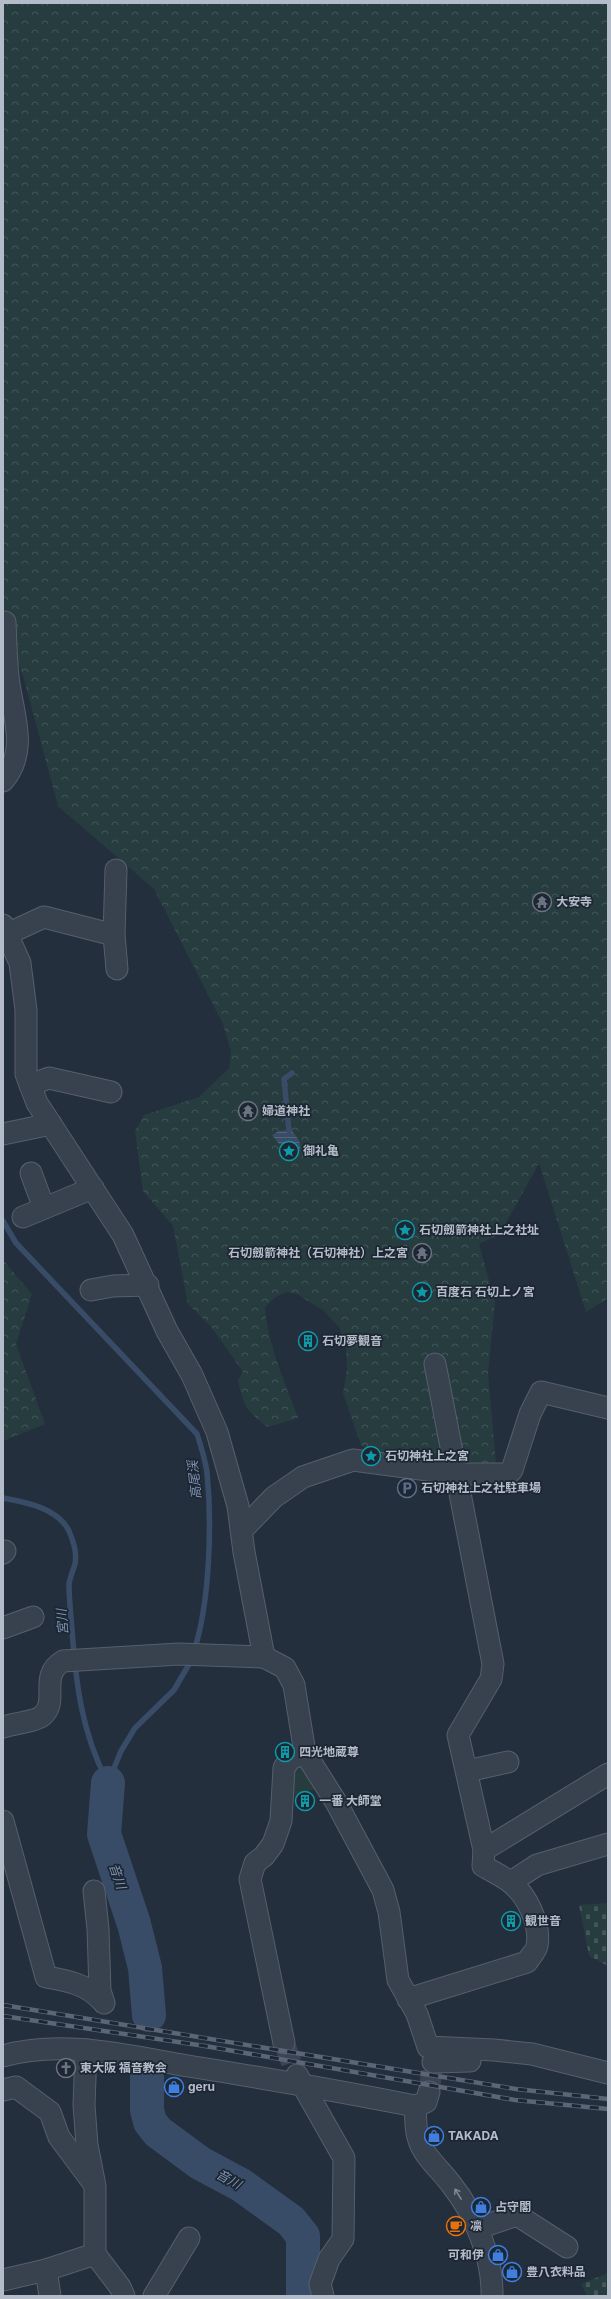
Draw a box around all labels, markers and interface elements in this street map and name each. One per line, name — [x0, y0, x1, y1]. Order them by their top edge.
temple icon: 大安寺 — [531, 891, 553, 913]
place label: 大安寺 — [556, 894, 592, 909]
temple icon: 婦道神社 — [237, 1100, 259, 1122]
place label: 婦道神社 — [262, 1103, 310, 1118]
place icon: 御礼亀 — [278, 1140, 300, 1162]
place label: 御礼亀 — [303, 1143, 339, 1158]
place icon: 石切劔箭神社上之社址 — [394, 1219, 416, 1241]
place label: 石切劔箭神社上之社址 — [419, 1222, 539, 1237]
temple icon: 石切劔箭神社（石切神社）上之宮 — [411, 1242, 433, 1264]
place label: 石切劔箭神社（石切神社）上之宮 — [228, 1245, 408, 1260]
place icon: 百度石 石切上ノ宮 — [411, 1281, 433, 1303]
place label: 百度石 石切上ノ宮 — [436, 1284, 535, 1299]
building icon: 石切夢観音 — [297, 1330, 319, 1352]
place label: 石切夢観音 — [322, 1333, 382, 1348]
place icon: 石切神社上之宮 — [360, 1445, 382, 1467]
place label: 石切神社上之宮 — [385, 1448, 469, 1463]
water label: 高尾渓 — [184, 1458, 204, 1500]
parking icon: 石切神社上之社駐車場 — [396, 1477, 418, 1499]
place label: 石切神社上之社駐車場 — [421, 1480, 541, 1495]
water label: 宮川 — [53, 1606, 71, 1636]
building icon: 四光地蔵尊 — [274, 1741, 296, 1763]
place label: 四光地蔵尊 — [299, 1744, 359, 1759]
building icon: 一番 大師堂 — [294, 1790, 316, 1812]
place label: 一番 大師堂 — [319, 1793, 382, 1808]
water label: 音川 — [106, 1861, 130, 1893]
building icon: 観世音 — [500, 1910, 522, 1932]
place label: 観世音 — [525, 1913, 561, 1928]
church icon: 東大阪 福音教会 — [55, 2057, 77, 2079]
place label: 東大阪 福音教会 — [80, 2060, 167, 2075]
shop icon: geru — [163, 2076, 185, 2098]
place label: geru — [188, 2079, 215, 2094]
shop icon: TAKADA — [423, 2125, 445, 2147]
place label: TAKADA — [448, 2128, 499, 2143]
water label: 音川 — [214, 2166, 246, 2193]
one-way arrow — [454, 2189, 462, 2200]
shop icon: 占守閣 — [470, 2196, 492, 2218]
place label: 占守閣 — [495, 2199, 531, 2214]
cafe icon: 凛 — [445, 2215, 467, 2237]
place label: 凛 — [470, 2218, 482, 2233]
shop icon: 可和伊 — [487, 2244, 509, 2266]
place label: 可和伊 — [448, 2247, 484, 2262]
shop icon: 豊八衣料品 — [501, 2261, 523, 2283]
place label: 豊八衣料品 — [526, 2264, 586, 2279]

